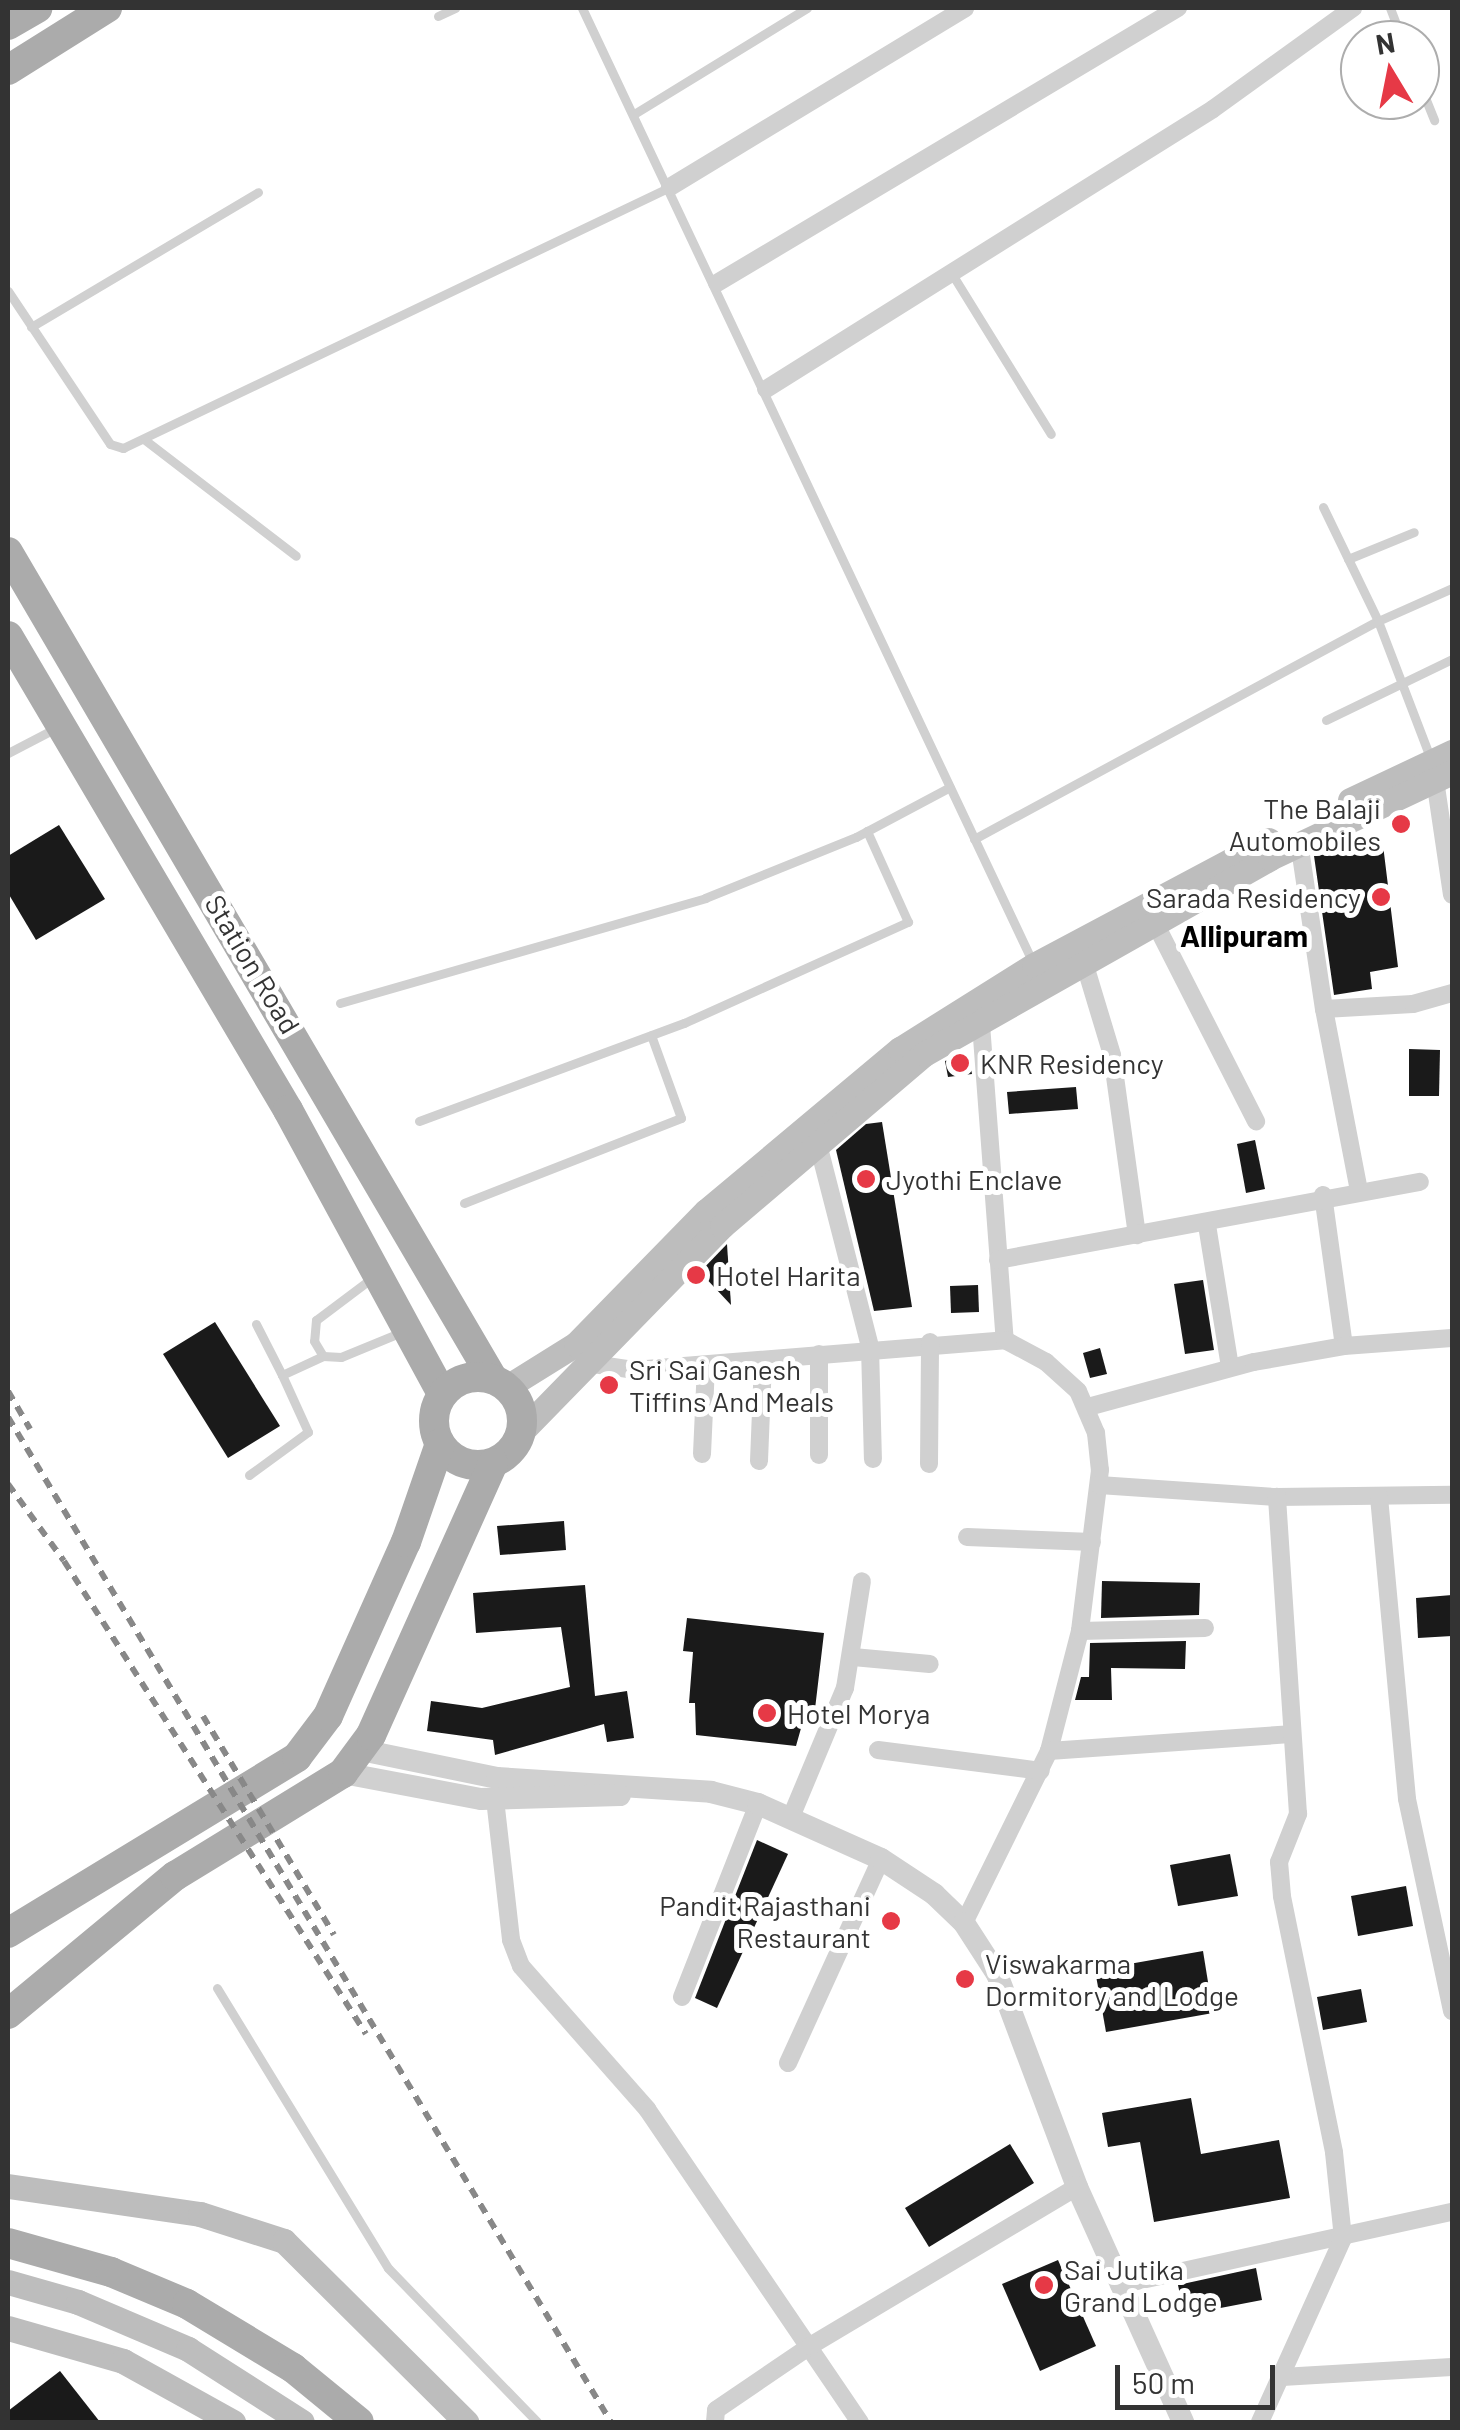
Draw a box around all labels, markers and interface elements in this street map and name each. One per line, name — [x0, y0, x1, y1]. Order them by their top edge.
north arrow — [1340, 20, 1440, 120]
text: N — [1373, 24, 1397, 61]
place label: The Balaji Automobiles — [1229, 791, 1381, 857]
marker: The Balaji Automobiles — [1390, 813, 1412, 835]
place label: Sarada Residency — [1146, 880, 1361, 914]
marker: Sarada Residency — [1370, 886, 1392, 908]
street label: Station Road — [198, 889, 308, 1039]
district label: Allipuram — [1180, 917, 1308, 953]
place label: KNR Residency — [980, 1046, 1164, 1080]
marker: KNR Residency — [949, 1052, 971, 1074]
place label: Jyothi Enclave — [886, 1162, 1062, 1196]
marker: Jyothi Enclave — [855, 1168, 877, 1190]
place label: Hotel Harita — [716, 1258, 861, 1292]
marker: Hotel Harita — [685, 1264, 707, 1286]
place label: Sri Sai Ganesh Tiffins And Meals — [629, 1352, 834, 1418]
marker: Sri Sai Ganesh Tiffins And Meals — [598, 1374, 620, 1396]
place label: Hotel Morya — [787, 1696, 930, 1730]
marker: Hotel Morya — [756, 1702, 778, 1724]
place label: Pandit Rajasthani Restaurant — [659, 1888, 871, 1954]
marker: Pandit Rajasthani Restaurant — [880, 1910, 902, 1932]
place label: Viswakarma Dormitory and Lodge — [985, 1946, 1239, 2012]
marker: Viswakarma Dormitory and Lodge — [954, 1968, 976, 1990]
place label: Sai Jutika Grand Lodge — [1064, 2252, 1218, 2318]
marker: Sai Jutika Grand Lodge — [1033, 2274, 1055, 2296]
scale bar — [1120, 2345, 1280, 2407]
text: 50 m — [1132, 2364, 1195, 2400]

